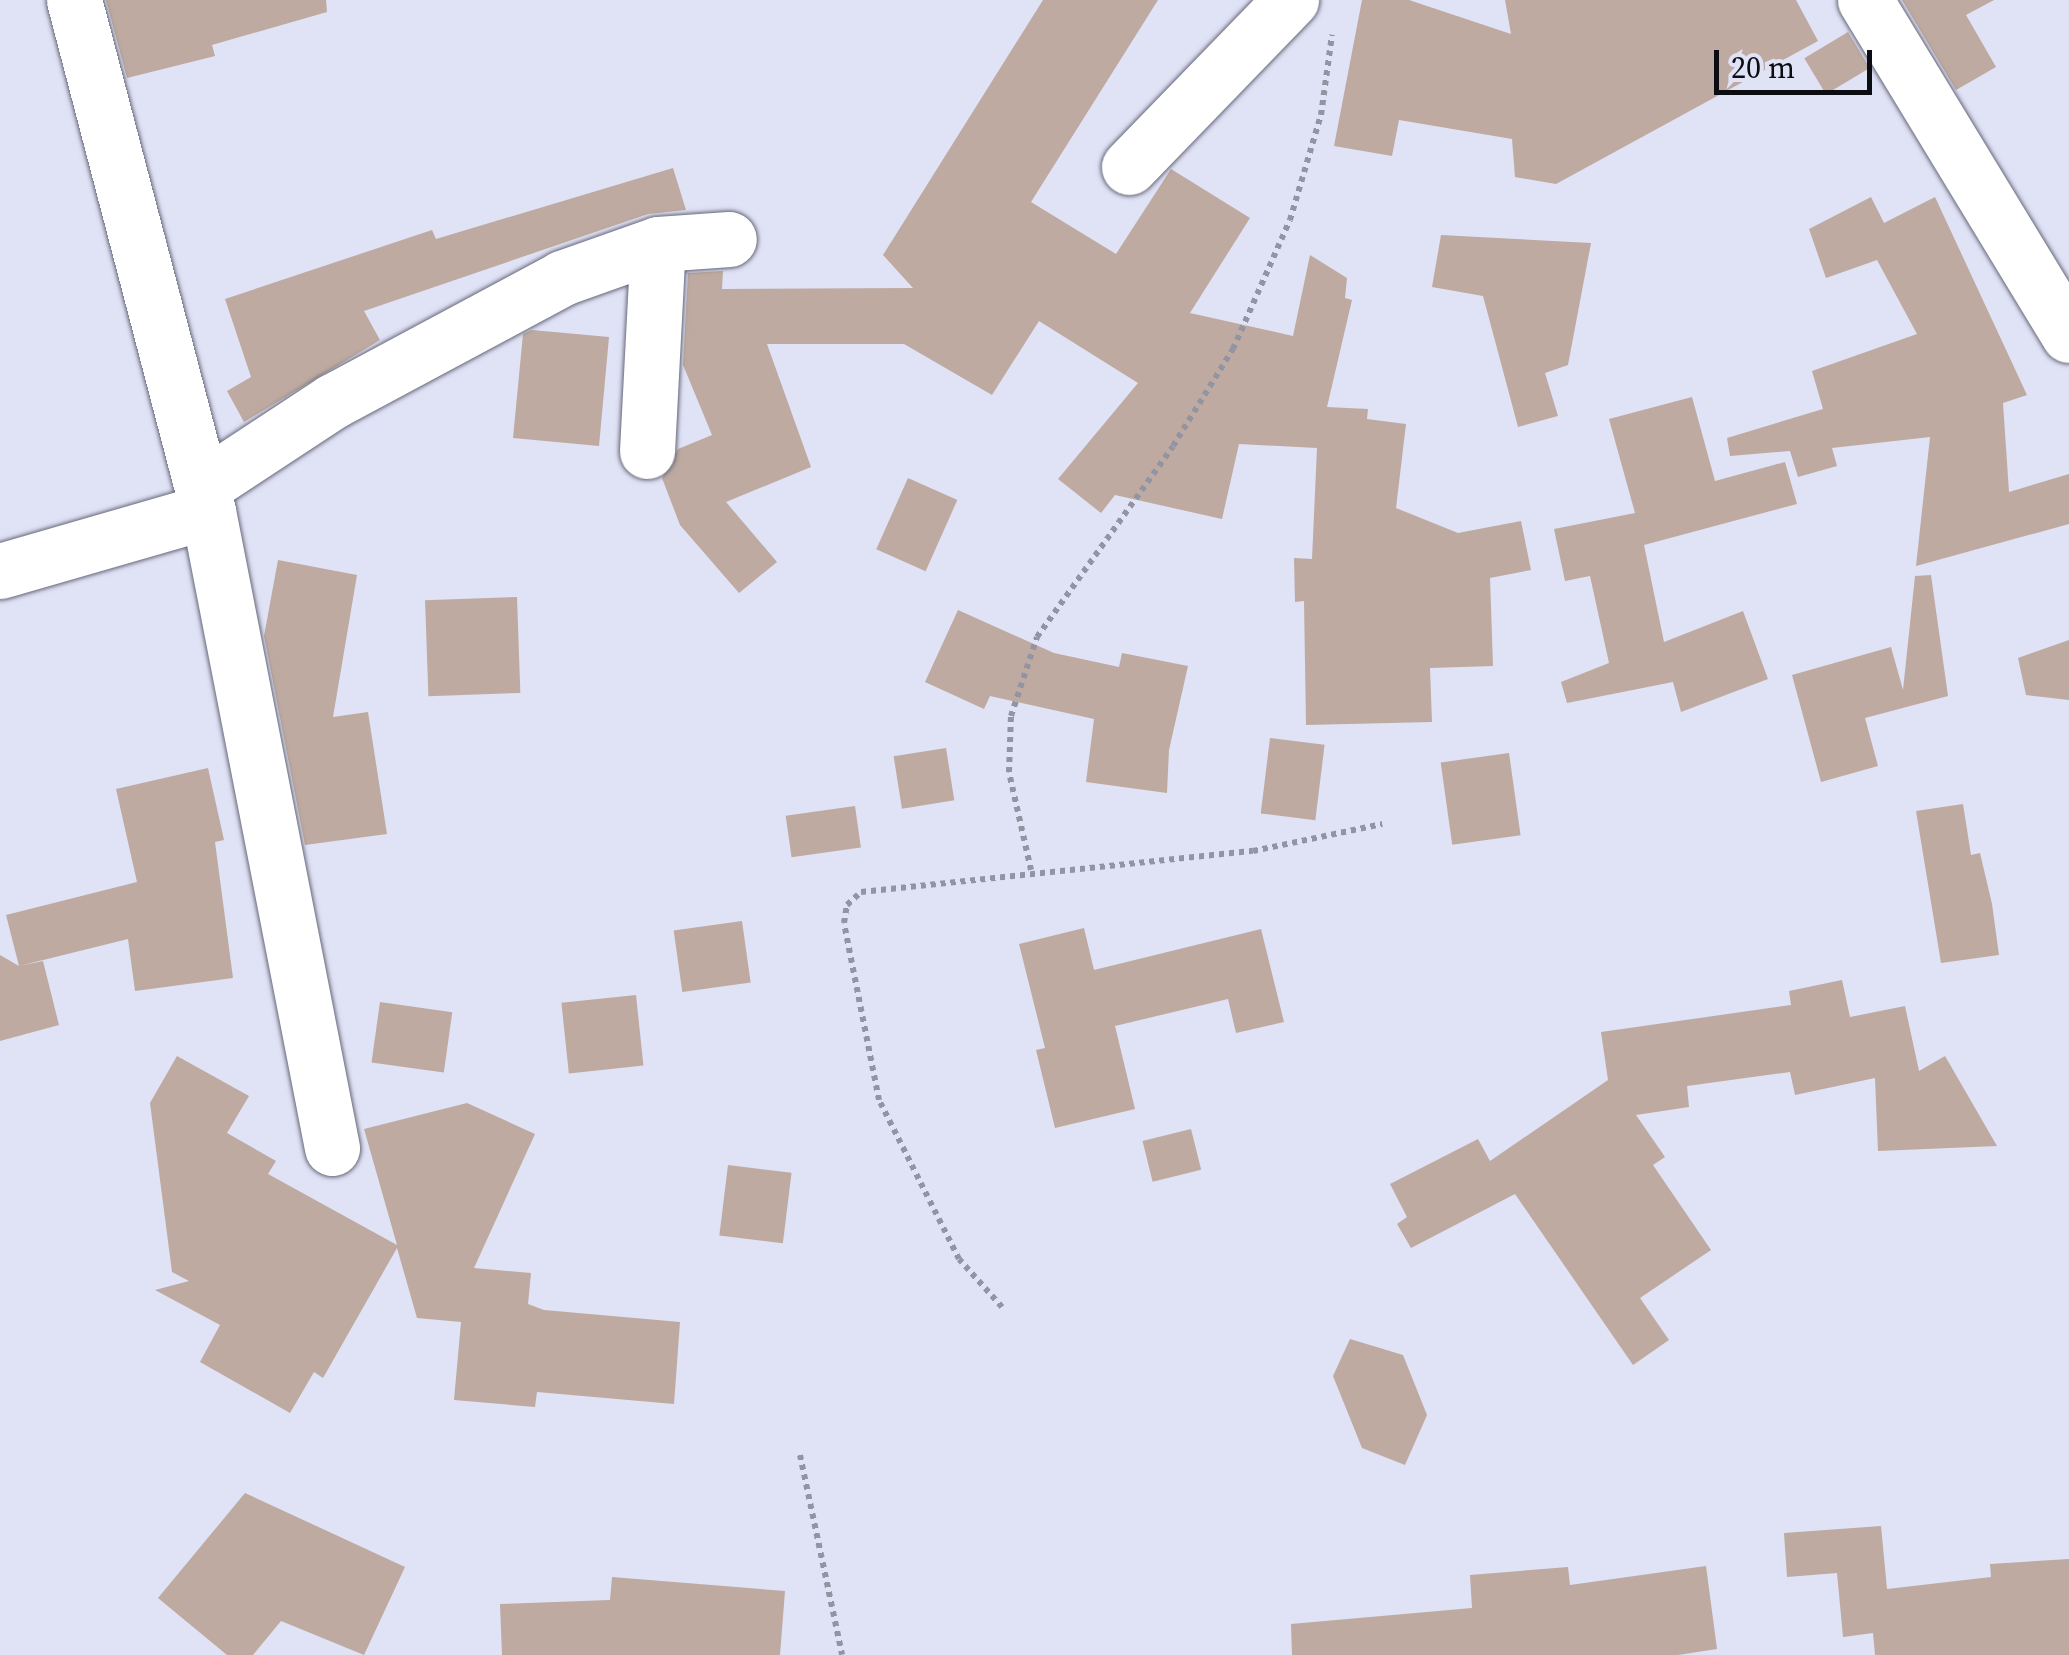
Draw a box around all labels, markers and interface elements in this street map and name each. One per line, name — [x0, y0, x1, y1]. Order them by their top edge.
scale bar — [1719, 30, 1876, 92]
text: 20 m — [1731, 47, 1795, 88]

